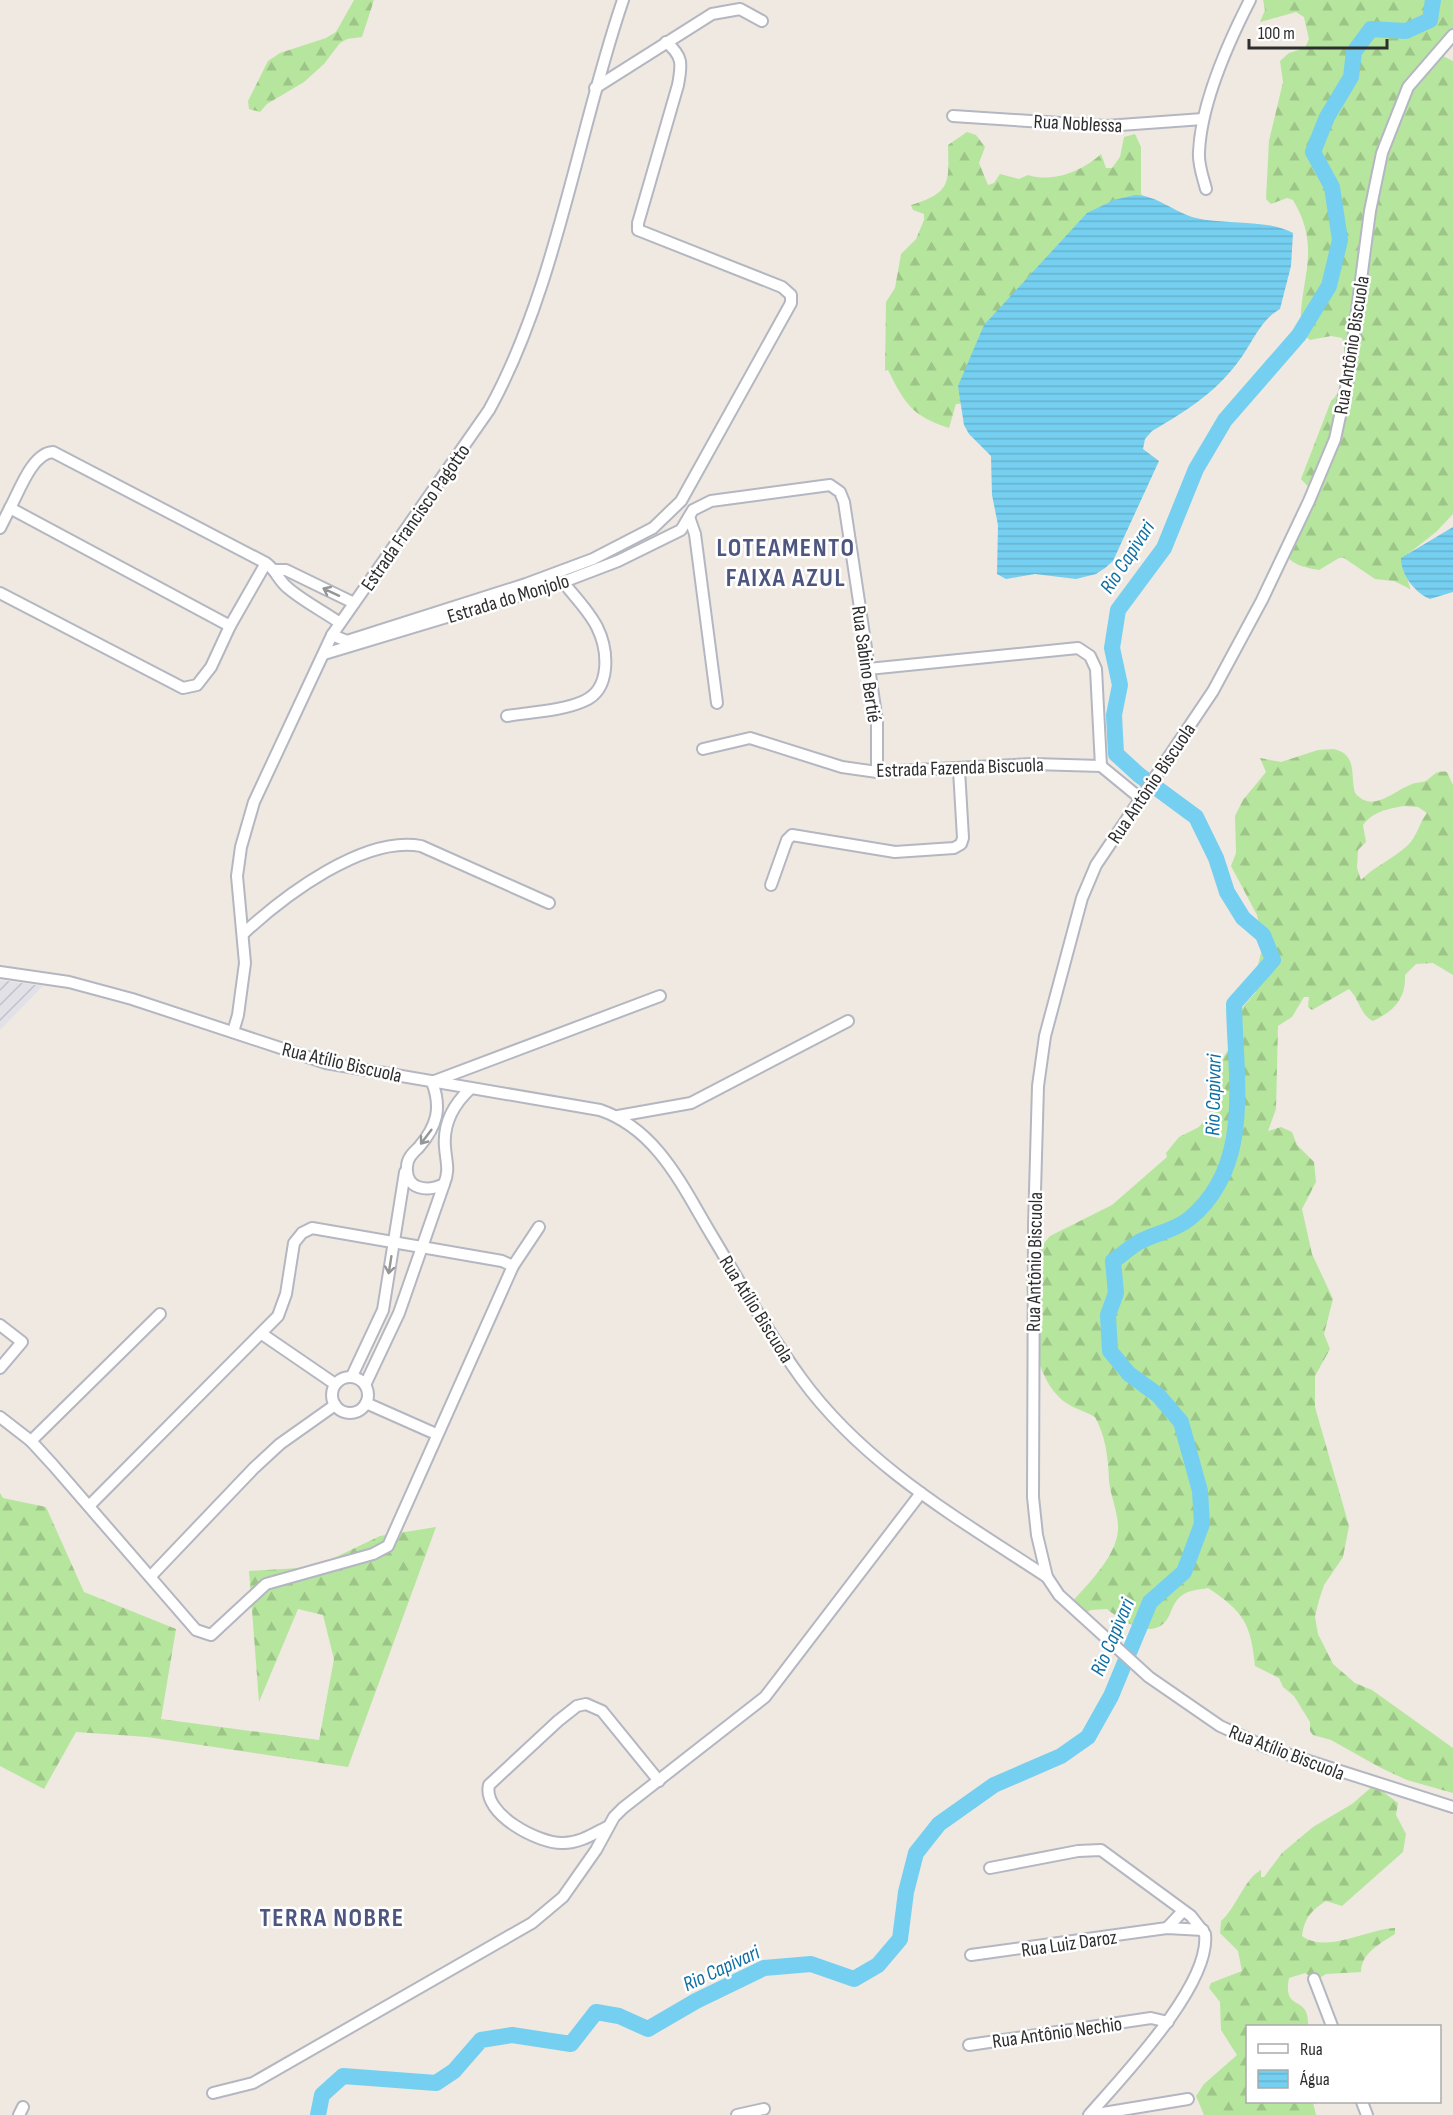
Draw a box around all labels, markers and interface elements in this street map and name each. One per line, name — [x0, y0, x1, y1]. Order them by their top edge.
scale bar — [1249, 12, 1387, 50]
text: 100 m — [1258, 23, 1295, 44]
street label: Rua Noblessa — [1033, 110, 1123, 138]
street label: Rua Antônio Biscuola — [1329, 274, 1375, 416]
street label: Estrada Francisco Pagotto — [356, 440, 475, 596]
water label: Rio Capivari — [1095, 515, 1161, 598]
district label: LOTEAMENTO FAIXA AZUL — [716, 533, 856, 594]
street label: Estrada do Monjolo — [444, 569, 572, 629]
one-way arrow — [322, 586, 340, 598]
street label: Rua Sabino Bertié — [846, 604, 886, 724]
street label: Rua Antônio Biscuola — [1103, 719, 1201, 848]
street label: Estrada Fazenda Biscuola — [876, 753, 1044, 783]
street label: Rua Atílio Biscuola — [280, 1038, 404, 1088]
water label: Rio Capivari — [1200, 1053, 1227, 1136]
one-way arrow — [420, 1128, 433, 1144]
street label: Rua Antônio Biscuola — [1022, 1192, 1048, 1332]
street label: Rua Atílio Biscuola — [714, 1251, 799, 1368]
one-way arrow — [384, 1255, 395, 1274]
water label: Rio Capivari — [1085, 1594, 1140, 1680]
street label: Rua Atílio Biscuola — [1225, 1720, 1348, 1786]
district label: TERRA NOBRE — [260, 1903, 404, 1934]
street label: Rua Luiz Daroz — [1020, 1925, 1119, 1963]
water label: Rio Capivari — [679, 1939, 765, 1997]
street label: Rua Antônio Nechio — [991, 2012, 1124, 2054]
legend — [1246, 2025, 1441, 2103]
text: Rua — [1300, 2039, 1323, 2060]
text: Água — [1299, 2069, 1330, 2090]

